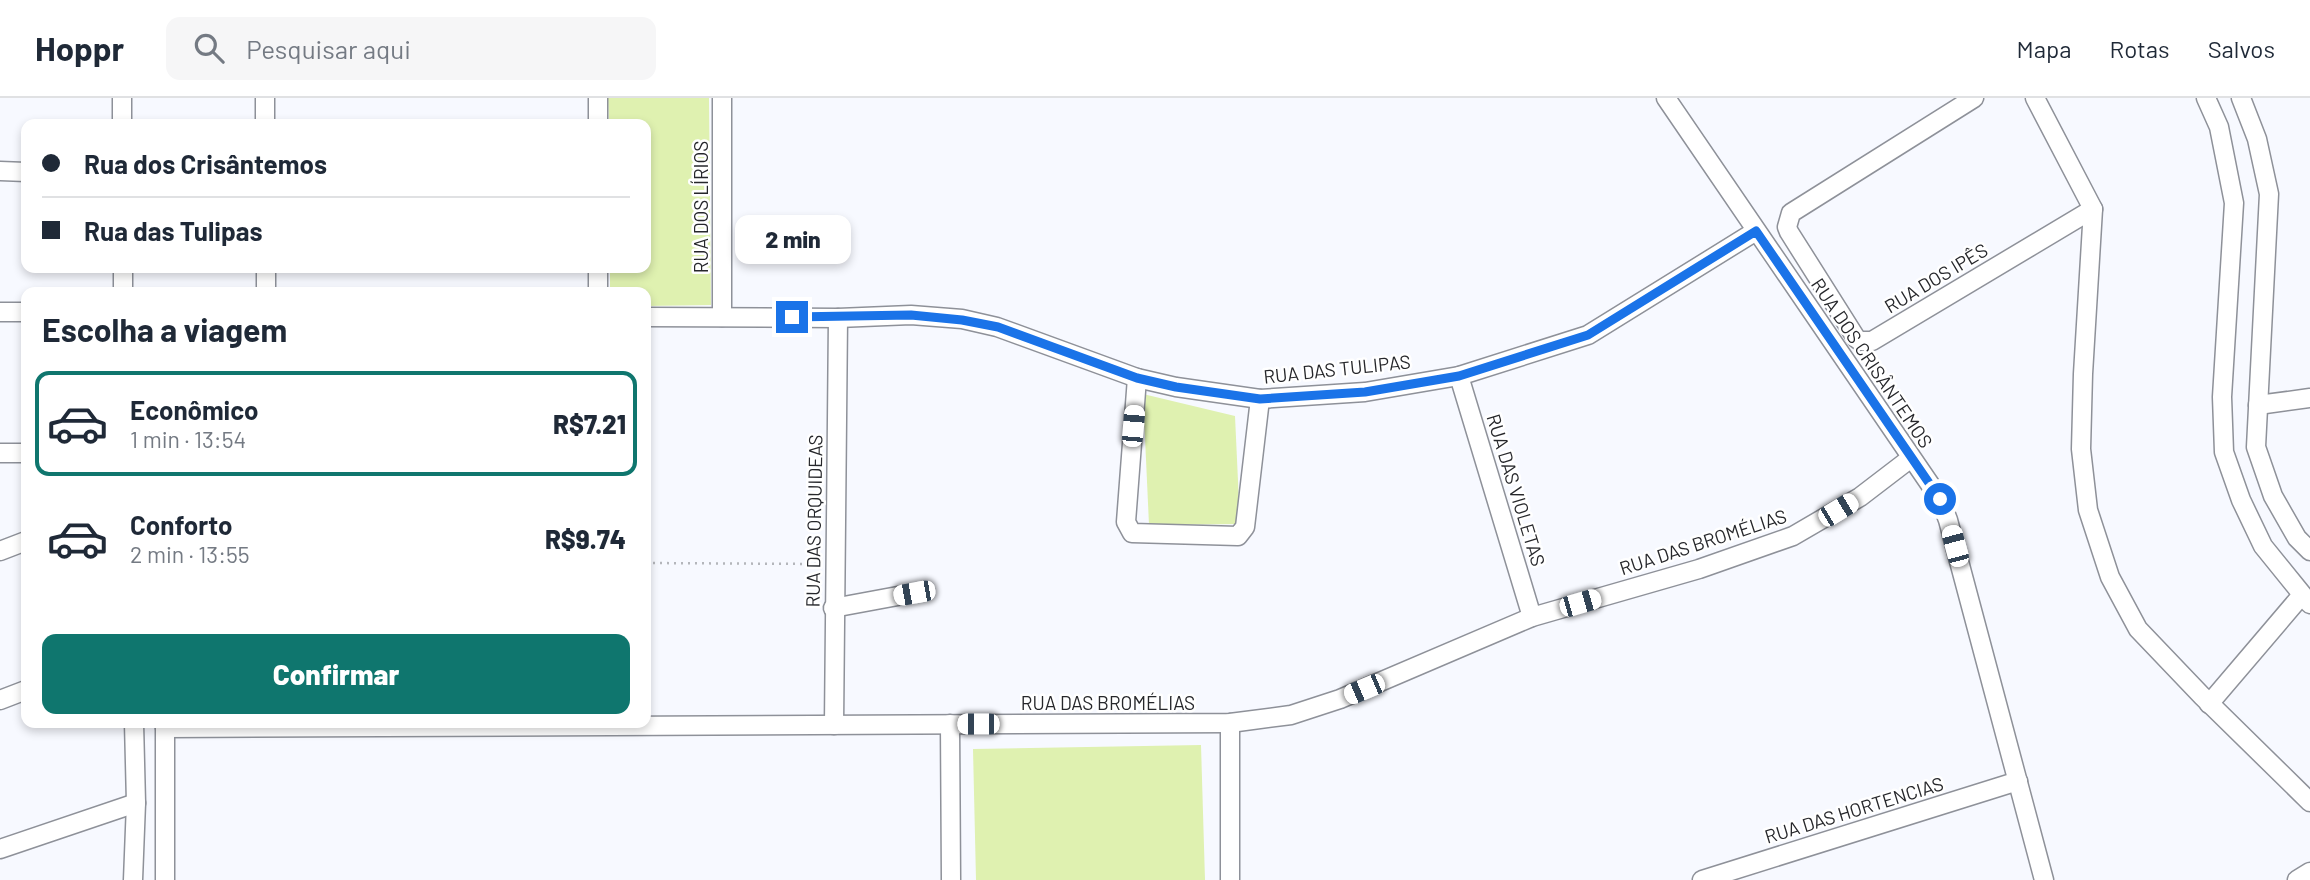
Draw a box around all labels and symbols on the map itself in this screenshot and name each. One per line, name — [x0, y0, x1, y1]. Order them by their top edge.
street label: RUA DOS LÍRIOS — [689, 141, 712, 273]
callout: 2 min — [734, 216, 850, 264]
street label: RUA DOS IPÊS — [1880, 238, 1992, 317]
street label: RUA DOS CRISÂNTEMOS — [1807, 273, 1938, 452]
route end — [776, 301, 808, 333]
street label: RUA DAS TULIPAS — [1262, 349, 1412, 388]
car — [1121, 404, 1146, 448]
street label: RUA DAS VIOLETAS — [1482, 411, 1551, 569]
street label: RUA DAS ORQUIDEAS — [800, 434, 827, 608]
route start — [1924, 483, 1956, 515]
car — [1815, 490, 1862, 530]
street label: RUA DAS BROMÉLIAS — [1616, 504, 1789, 579]
car — [1940, 523, 1971, 569]
car — [892, 579, 937, 607]
car — [1557, 587, 1604, 619]
car — [1341, 671, 1388, 707]
street label: RUA DAS BROMÉLIAS — [1021, 691, 1195, 714]
car — [958, 714, 1000, 735]
street label: RUA DAS HORTENCIAS — [1762, 771, 1946, 848]

